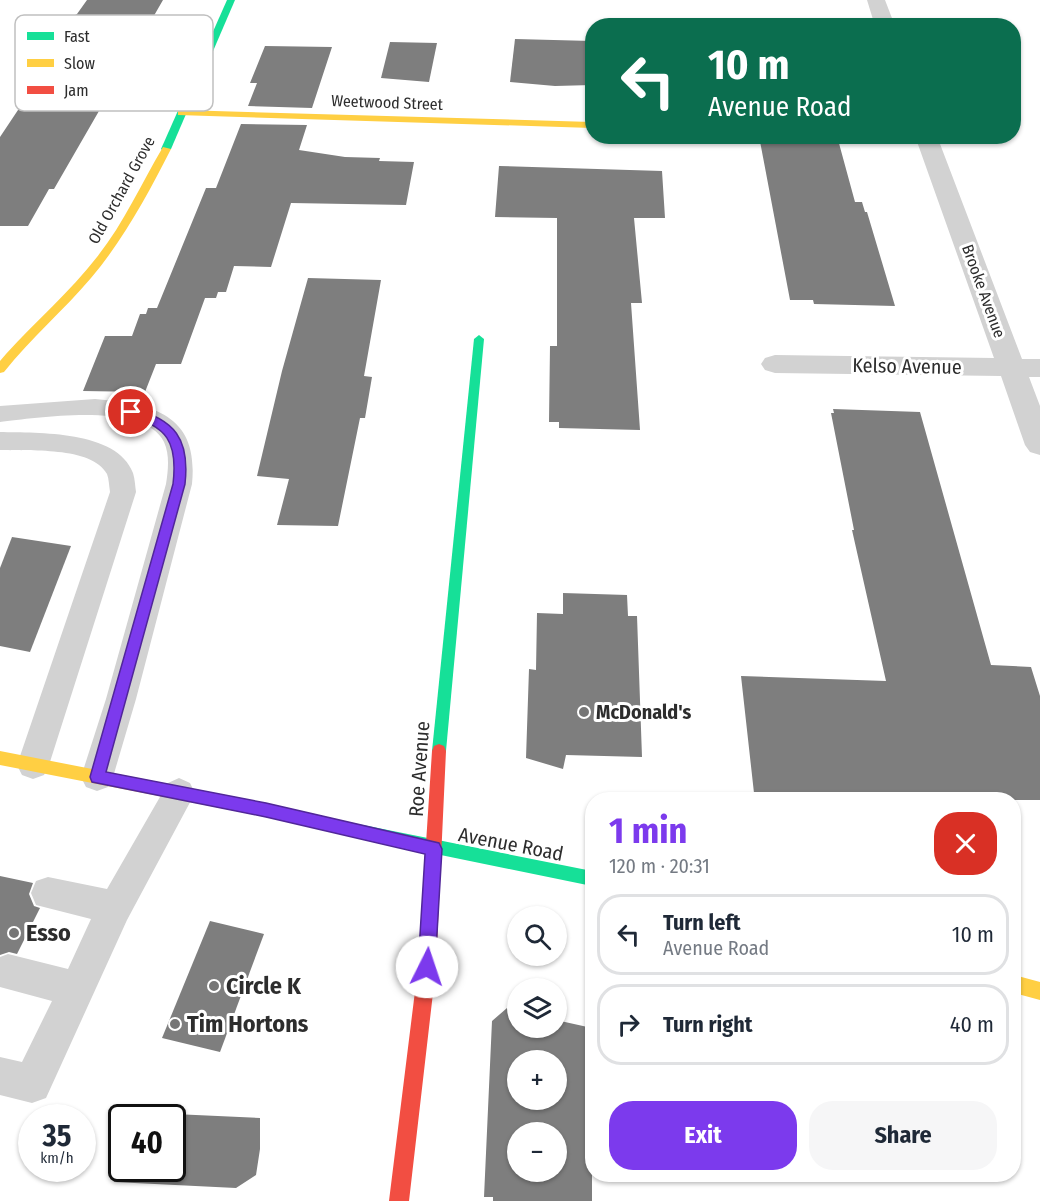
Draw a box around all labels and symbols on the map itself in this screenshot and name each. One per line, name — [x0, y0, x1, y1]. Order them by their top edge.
legend — [15, 15, 213, 111]
text: Fast — [64, 27, 91, 46]
text: Slow — [64, 54, 95, 73]
text: Jam — [64, 81, 89, 100]
street label: Weetwood Street — [331, 91, 444, 114]
street label: Old Orchard Grove — [84, 133, 159, 247]
street label: Brooke Avenue — [958, 242, 1009, 340]
street label: Kelso Avenue — [852, 353, 962, 379]
pin — [105, 386, 156, 437]
place label: McDonald's — [596, 700, 691, 724]
marker: McDonald's — [577, 705, 591, 719]
street label: Roe Avenue — [404, 720, 434, 818]
street label: Avenue Road — [457, 822, 565, 866]
place label: Esso — [26, 919, 71, 947]
marker: Esso — [7, 926, 21, 940]
position arrow — [395, 935, 459, 999]
place label: Circle K — [226, 972, 302, 1000]
marker: Circle K — [207, 979, 221, 993]
place label: Tim Hortons — [187, 1010, 309, 1038]
marker: Tim Hortons — [168, 1017, 182, 1031]
speed limit sign: 40 — [108, 1104, 186, 1182]

